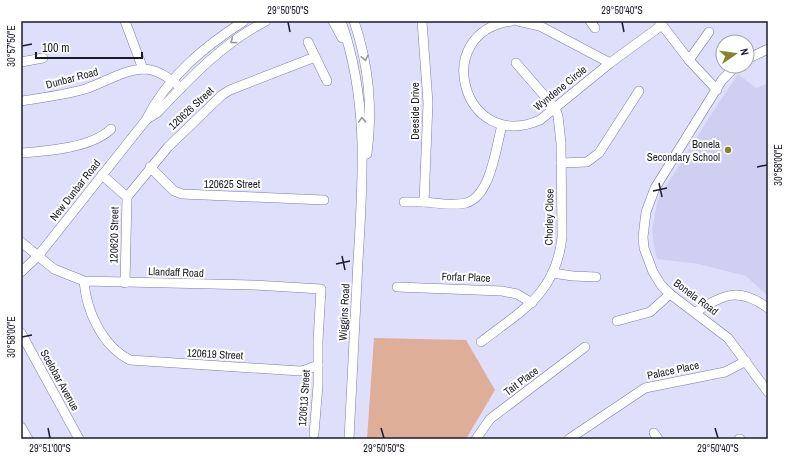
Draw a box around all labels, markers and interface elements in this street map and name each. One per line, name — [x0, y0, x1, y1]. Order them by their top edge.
text: 29°50'50"S — [267, 4, 309, 17]
text: 29°50'40"S — [601, 4, 643, 17]
text: 30°57'50"E — [5, 25, 18, 67]
scale bar — [36, 34, 142, 60]
north arrow — [715, 34, 755, 74]
one-way arrow — [230, 36, 237, 44]
text: 100 m — [42, 40, 69, 56]
text: N — [737, 47, 752, 56]
one-way arrow — [360, 55, 368, 62]
street label: Wyndene Circle — [531, 62, 589, 114]
street label: Dunbar Road — [44, 64, 100, 92]
street label: Deeside Drive — [408, 82, 422, 140]
street label: 120626 Street — [166, 83, 217, 132]
one-way arrow — [357, 117, 366, 123]
place label: Bonela Secondary School — [647, 137, 720, 164]
text: 30°58'00"E — [772, 144, 785, 186]
marker: Bonela Secondary School — [723, 145, 733, 155]
street label: New Dunbar Road — [47, 156, 103, 224]
street label: 120625 Street — [204, 177, 261, 191]
street label: Chorley Close — [542, 189, 556, 245]
street label: 120620 Street — [107, 206, 122, 263]
street label: Llandaff Road — [148, 264, 204, 280]
street label: Forfar Place — [441, 269, 491, 285]
street label: Bonela Road — [671, 276, 721, 318]
street label: Wiggins Road — [336, 283, 352, 341]
text: 30°58'00"E — [5, 316, 18, 358]
street label: 120619 Street — [186, 346, 244, 362]
street label: Scelobar Avenue — [37, 347, 83, 413]
street label: Palace Place — [646, 358, 700, 382]
street label: Tait Place — [501, 363, 541, 399]
street label: 120613 Street — [295, 369, 313, 427]
text: 29°51'00"S — [29, 442, 71, 455]
text: 29°50'50"S — [363, 442, 405, 455]
text: 29°50'40"S — [697, 442, 739, 455]

